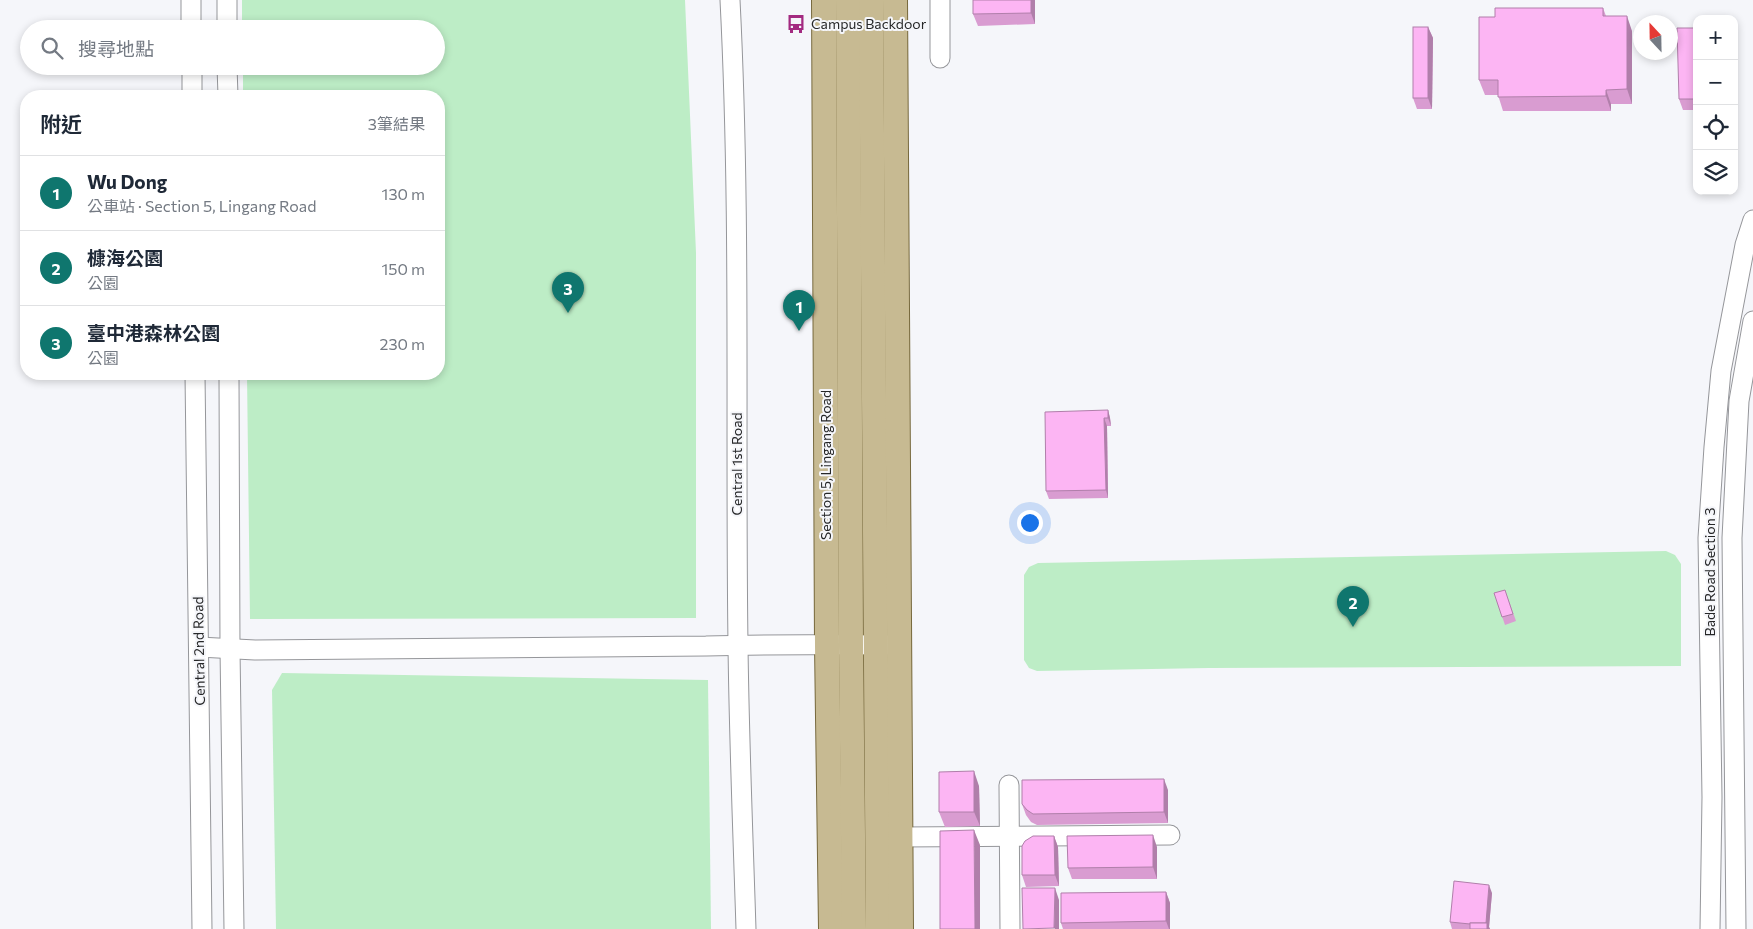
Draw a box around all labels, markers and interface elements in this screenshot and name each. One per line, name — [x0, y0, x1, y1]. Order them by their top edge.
bus stop icon: Campus Backdoor — [785, 13, 807, 35]
place label: Campus Backdoor — [811, 15, 927, 32]
north arrow — [1633, 15, 1678, 60]
map controls — [1693, 15, 1738, 195]
button: + — [1693, 15, 1738, 60]
search box — [20, 20, 445, 75]
icon: search — [38, 34, 66, 62]
text: 搜尋地點 — [78, 37, 154, 60]
button: − — [1693, 60, 1738, 105]
button: locate — [1693, 105, 1738, 150]
text: 附近 — [40, 111, 82, 136]
text: 3筆結果 — [368, 114, 425, 133]
button: layers — [1693, 150, 1738, 195]
text: Wu Dong — [87, 170, 167, 193]
text: 1 — [52, 184, 60, 203]
text: 130 m — [382, 184, 425, 203]
text: 公車站 · Section 5, Lingang Road — [87, 196, 316, 215]
text: 槺海公園 — [87, 246, 163, 269]
text: 2 — [51, 259, 61, 278]
text: 150 m — [382, 259, 425, 278]
pin: 3 — [552, 272, 584, 313]
text: 公園 — [87, 273, 119, 292]
pin: 1 — [783, 290, 815, 331]
text: 臺中港森林公園 — [87, 321, 220, 344]
text: 3 — [51, 334, 61, 353]
text: 230 m — [380, 334, 425, 353]
text: 公園 — [87, 348, 119, 367]
street label: Section 5, Lingang Road — [817, 390, 834, 540]
street label: Central 1st Road — [728, 412, 745, 516]
street label: Bade Road Section 3 — [1701, 508, 1718, 636]
your location — [1017, 510, 1043, 536]
pin: 2 — [1337, 586, 1369, 627]
street label: Central 2nd Road — [189, 596, 208, 706]

